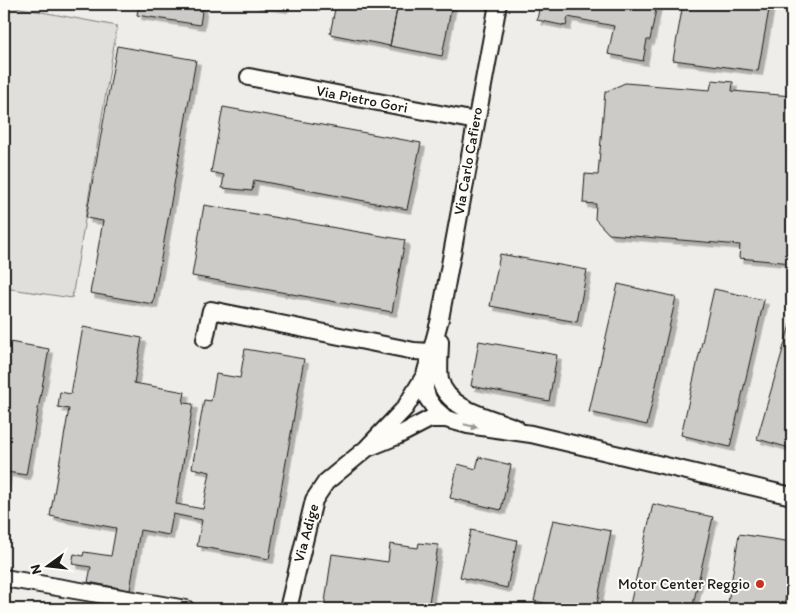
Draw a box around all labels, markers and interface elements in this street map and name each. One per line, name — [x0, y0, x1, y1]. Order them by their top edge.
street label: Via Pietro Gori — [315, 81, 409, 117]
street label: Via Carlo Cafiero — [450, 106, 486, 216]
one-way arrow — [464, 422, 479, 430]
street label: Via Adige — [290, 502, 322, 564]
north arrow — [22, 540, 72, 590]
text: N — [26, 562, 45, 576]
place label: Motor Center Reggio — [618, 575, 750, 593]
marker: Motor Center Reggio — [754, 578, 766, 590]

